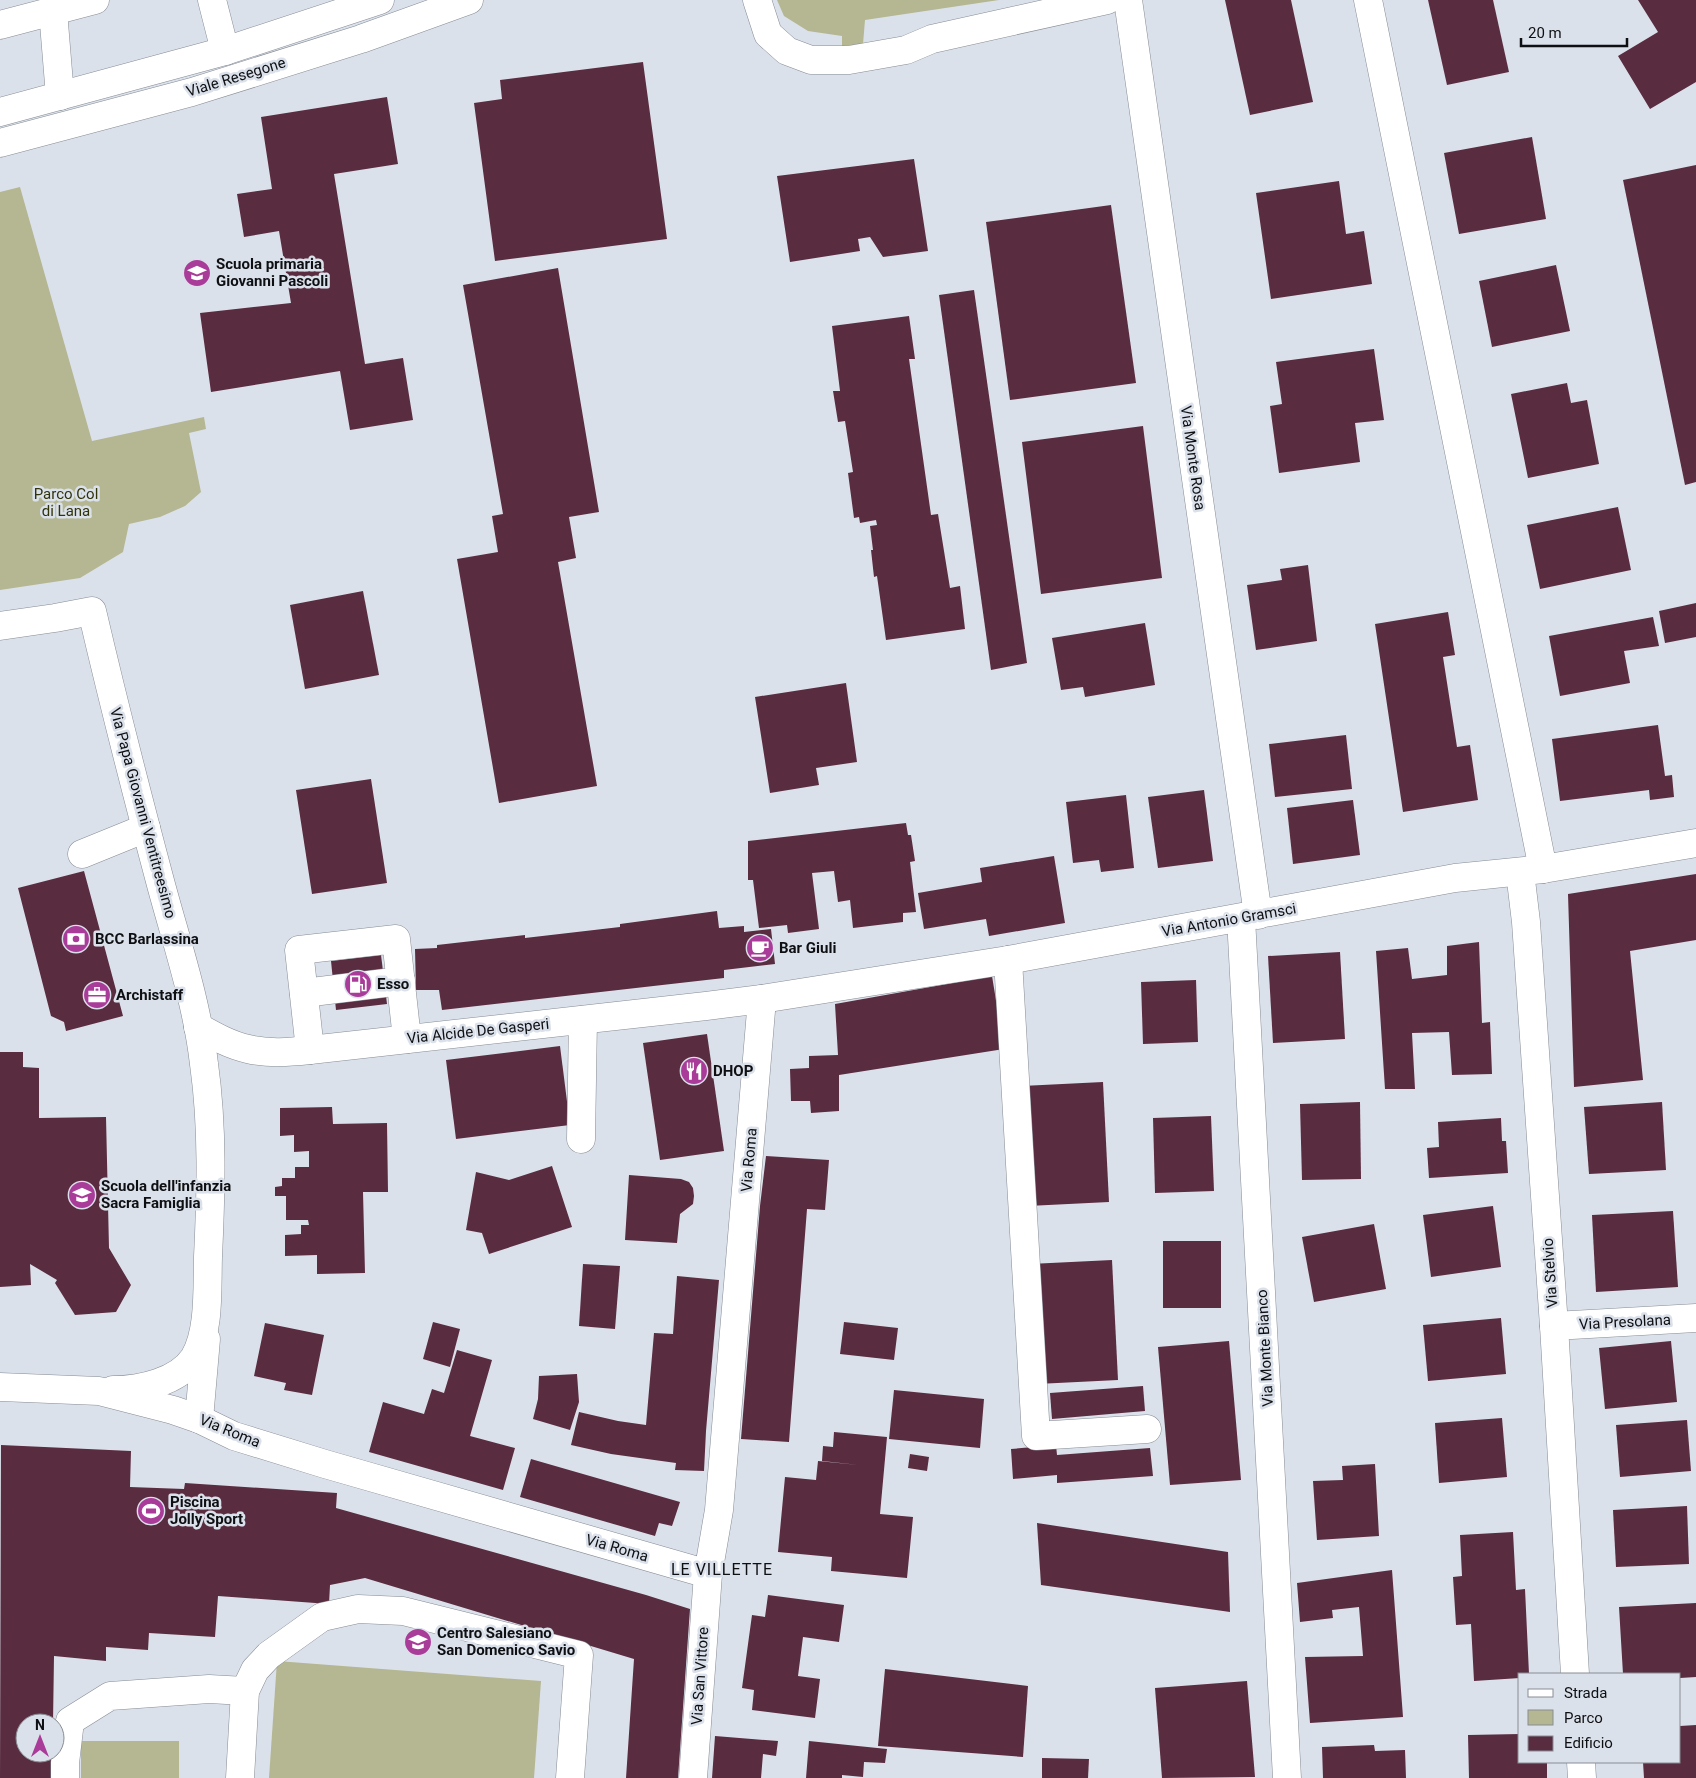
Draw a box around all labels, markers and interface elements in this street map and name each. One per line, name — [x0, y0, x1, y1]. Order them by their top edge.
scale bar — [1521, 15, 1627, 47]
text: 20 m — [1528, 24, 1562, 42]
street label: Viale Resegone — [184, 53, 288, 101]
place label: Scuola primaria Giovanni Pascoli — [216, 255, 328, 290]
school or university icon: Scuola primaria Giovanni Pascoli — [182, 258, 212, 288]
street label: Via Monte Rosa — [1177, 405, 1209, 511]
park label: Parco Col di Lana — [34, 485, 98, 520]
street label: Via Papa Giovanni Ventitreesimo — [106, 706, 180, 920]
street label: Via Antonio Gramsci — [1160, 899, 1298, 941]
bank icon: BCC Barlassina — [61, 924, 91, 954]
place label: BCC Barlassina — [95, 930, 199, 948]
cafe icon: Bar Giuli — [745, 933, 775, 963]
place label: Bar Giuli — [779, 939, 836, 957]
fuel station icon: Esso — [343, 969, 373, 999]
place label: Esso — [377, 975, 409, 993]
office icon: Archistaff — [82, 980, 112, 1010]
place label: Archistaff — [116, 986, 184, 1004]
street label: Via Alcide De Gasperi — [406, 1015, 550, 1047]
restaurant icon: DHOP — [679, 1056, 709, 1086]
place label: DHOP — [713, 1062, 754, 1080]
street label: Via Roma — [737, 1127, 761, 1193]
place label: Scuola dell'infanzia Sacra Famiglia — [101, 1177, 231, 1212]
school or university icon: Scuola dell'infanzia Sacra Famiglia — [67, 1180, 97, 1210]
street label: Via Stelvio — [1539, 1237, 1561, 1309]
street label: Via Monte Bianco — [1253, 1289, 1277, 1407]
street label: Via Presolana — [1579, 1311, 1671, 1333]
street label: Via Roma — [197, 1411, 263, 1451]
place label: Piscina Jolly Sport — [170, 1493, 243, 1528]
sports icon: Piscina Jolly Sport — [136, 1496, 166, 1526]
street label: Via Roma — [584, 1531, 650, 1565]
district label: LE VILLETTE — [671, 1560, 773, 1579]
place label: Centro Salesiano San Domenico Savio — [437, 1624, 575, 1659]
street label: Via San Vittore — [688, 1626, 712, 1726]
school or university icon: Centro Salesiano San Domenico Savio — [403, 1627, 433, 1657]
legend — [1518, 1673, 1681, 1763]
text: Strada — [1564, 1684, 1607, 1702]
text: Parco — [1564, 1709, 1603, 1727]
north arrow — [15, 1713, 65, 1763]
text: N — [35, 1717, 45, 1733]
text: Edificio — [1564, 1734, 1613, 1752]

